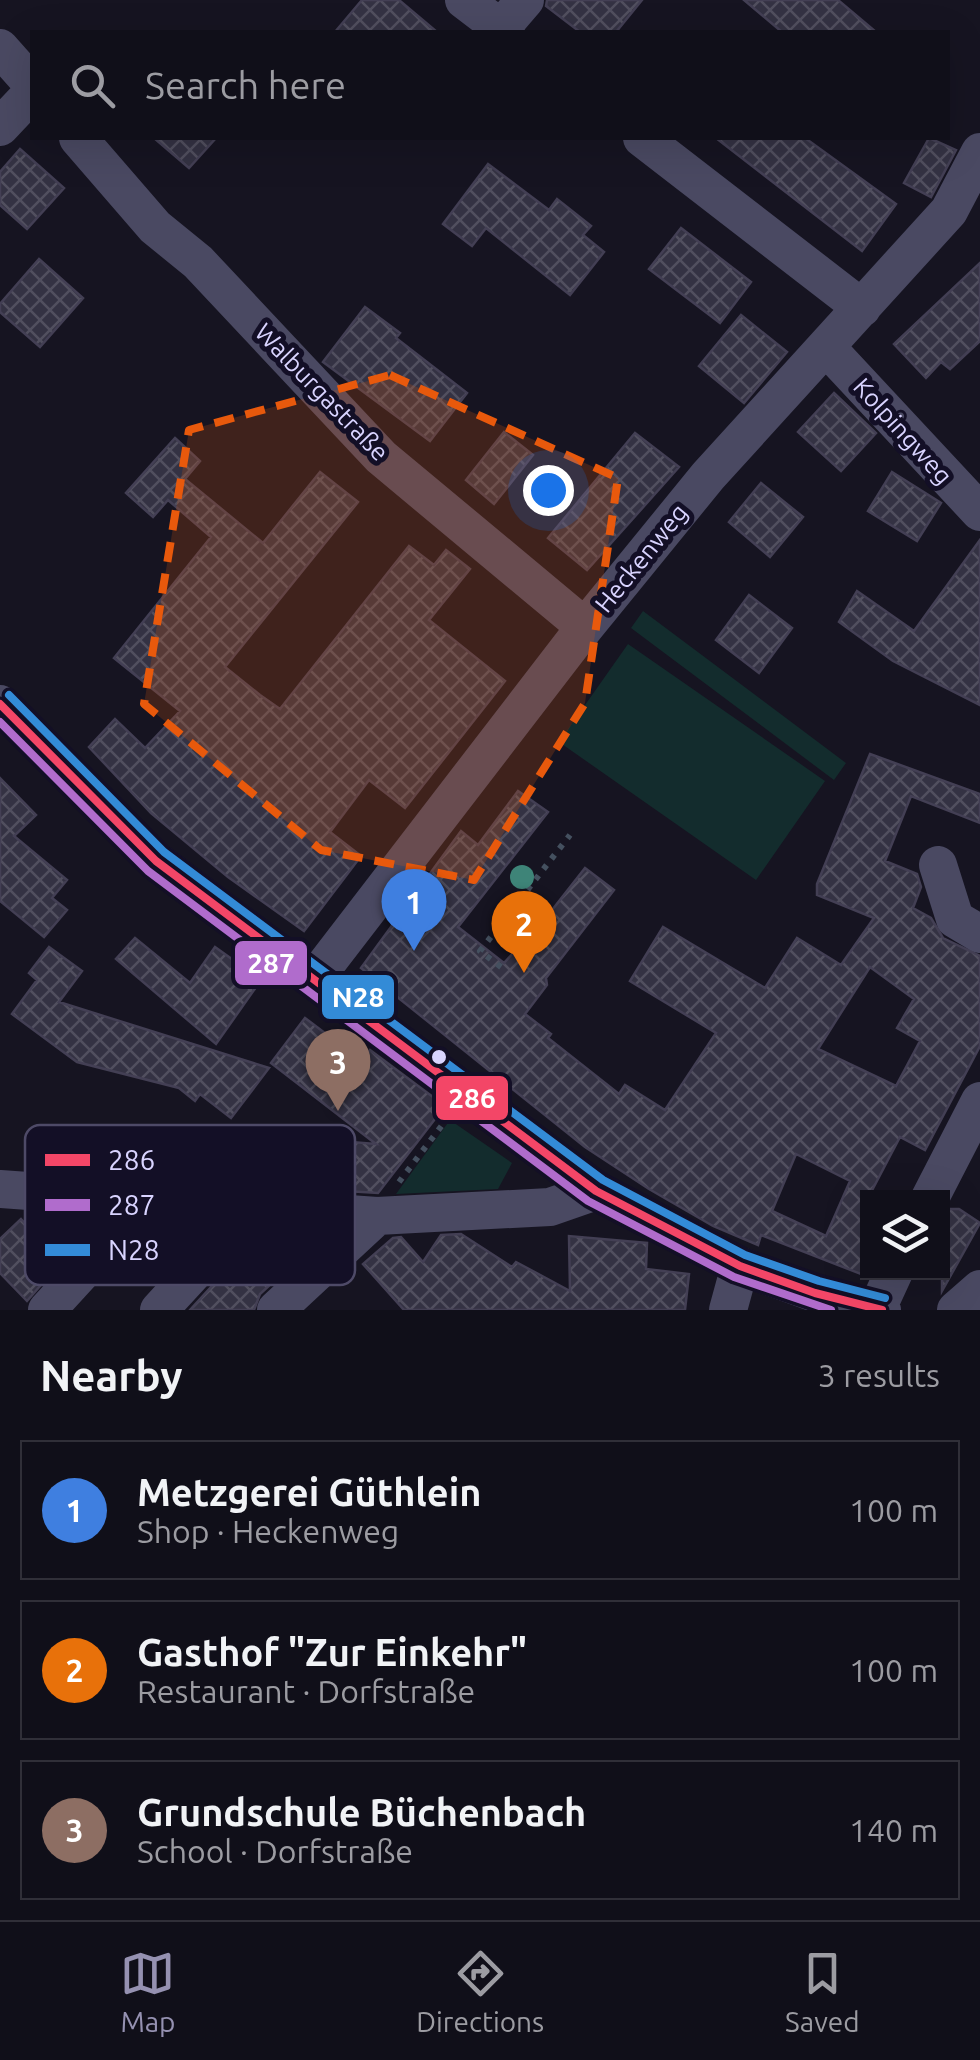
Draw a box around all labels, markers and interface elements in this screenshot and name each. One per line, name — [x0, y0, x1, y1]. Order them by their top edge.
search box — [30, 30, 950, 140]
icon: search — [65, 58, 120, 113]
text: Search here — [145, 64, 346, 106]
street label: Walburgastraße — [250, 318, 394, 466]
street label: Kolpingweg — [848, 372, 958, 490]
your location — [523, 465, 574, 516]
street label: Heckenweg — [589, 498, 693, 618]
pin: 1 — [382, 868, 446, 951]
pin: 2 — [492, 890, 556, 973]
line badge: 287 — [233, 939, 309, 987]
text: 287 — [247, 947, 295, 978]
line badge: N28 — [320, 973, 396, 1021]
text: N28 — [332, 981, 384, 1012]
pin: 3 — [306, 1028, 370, 1111]
unlabelled marker — [429, 1047, 449, 1067]
line badge: 286 — [434, 1074, 510, 1122]
text: 286 — [448, 1082, 496, 1113]
legend — [25, 1125, 355, 1285]
text: 286 — [108, 1144, 155, 1175]
text: 287 — [108, 1189, 155, 1220]
map controls — [860, 1190, 950, 1280]
button: layers — [860, 1190, 950, 1280]
text: N28 — [108, 1234, 160, 1265]
text: Nearby — [40, 1352, 183, 1399]
text: 3 results — [818, 1357, 940, 1393]
text: Metzgerei Güthlein — [137, 1471, 482, 1513]
text: 1 — [65, 1492, 84, 1528]
text: 100 m — [849, 1492, 938, 1528]
text: Shop · Heckenweg — [137, 1513, 399, 1549]
text: Gasthof "Zur Einkehr" — [137, 1631, 527, 1673]
text: 2 — [65, 1652, 84, 1688]
text: 100 m — [849, 1652, 938, 1688]
text: Restaurant · Dorfstraße — [137, 1673, 475, 1709]
text: Grundschule Büchenbach — [137, 1791, 586, 1833]
text: 3 — [65, 1812, 84, 1848]
text: 140 m — [849, 1812, 938, 1848]
text: School · Dorfstraße — [137, 1833, 413, 1869]
tab: Map — [120, 1946, 176, 2037]
tab: Directions — [416, 1946, 544, 2037]
tab: Saved — [785, 1946, 860, 2037]

